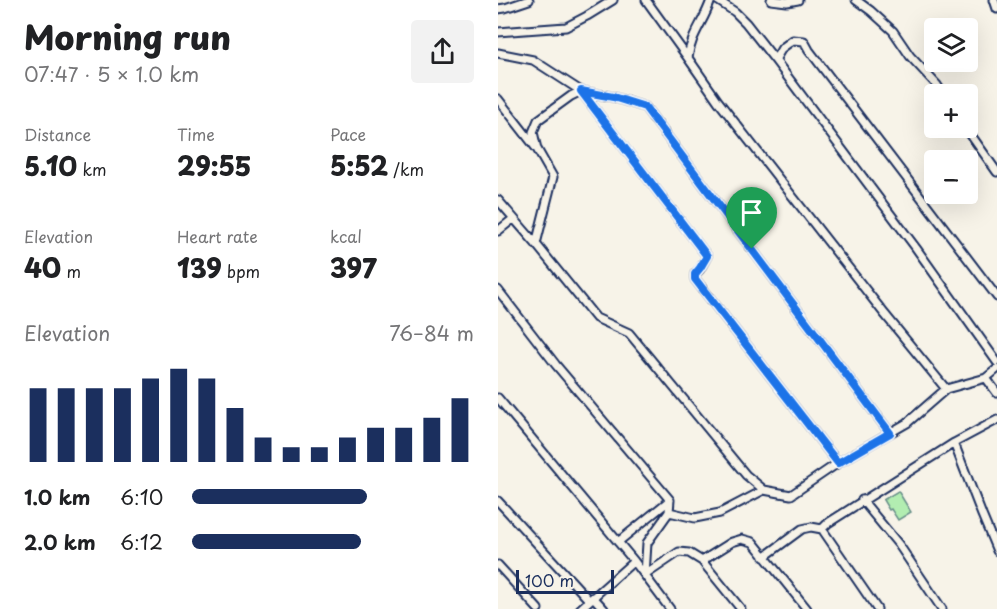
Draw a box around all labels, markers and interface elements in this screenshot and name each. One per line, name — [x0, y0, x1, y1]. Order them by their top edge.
text: Morning run — [24, 11, 231, 61]
map controls — [924, 18, 978, 204]
button: layers — [924, 18, 978, 72]
button: share — [411, 20, 474, 83]
text: 07:47 · 5 × 1.0 km — [24, 59, 199, 89]
button: + — [924, 84, 978, 138]
text: Distance — [24, 122, 91, 146]
text: Time — [177, 122, 215, 146]
text: Pace — [330, 122, 366, 146]
text: 5.10 — [24, 146, 77, 185]
text: 29:55 — [177, 146, 251, 185]
text: 5:52 — [330, 146, 388, 185]
button: − — [924, 150, 978, 204]
text: km — [77, 157, 106, 181]
text: /km — [388, 157, 424, 181]
pin — [726, 187, 777, 249]
icon: arrive — [735, 196, 768, 229]
text: Elevation — [24, 224, 93, 248]
text: Heart rate — [177, 224, 258, 248]
text: kcal — [330, 224, 362, 248]
text: 40 — [24, 248, 61, 287]
text: 139 — [177, 248, 222, 287]
text: 397 — [330, 248, 377, 287]
text: m — [61, 259, 81, 283]
text: bpm — [222, 259, 260, 283]
text: Elevation — [24, 318, 110, 348]
text: 76–84 m — [389, 318, 474, 348]
text: 1.0 km — [24, 482, 91, 512]
text: 6:10 — [120, 482, 163, 512]
text: 2.0 km — [24, 527, 96, 557]
text: 6:12 — [120, 527, 163, 557]
scale bar — [516, 567, 614, 594]
text: 100 m — [525, 568, 574, 592]

